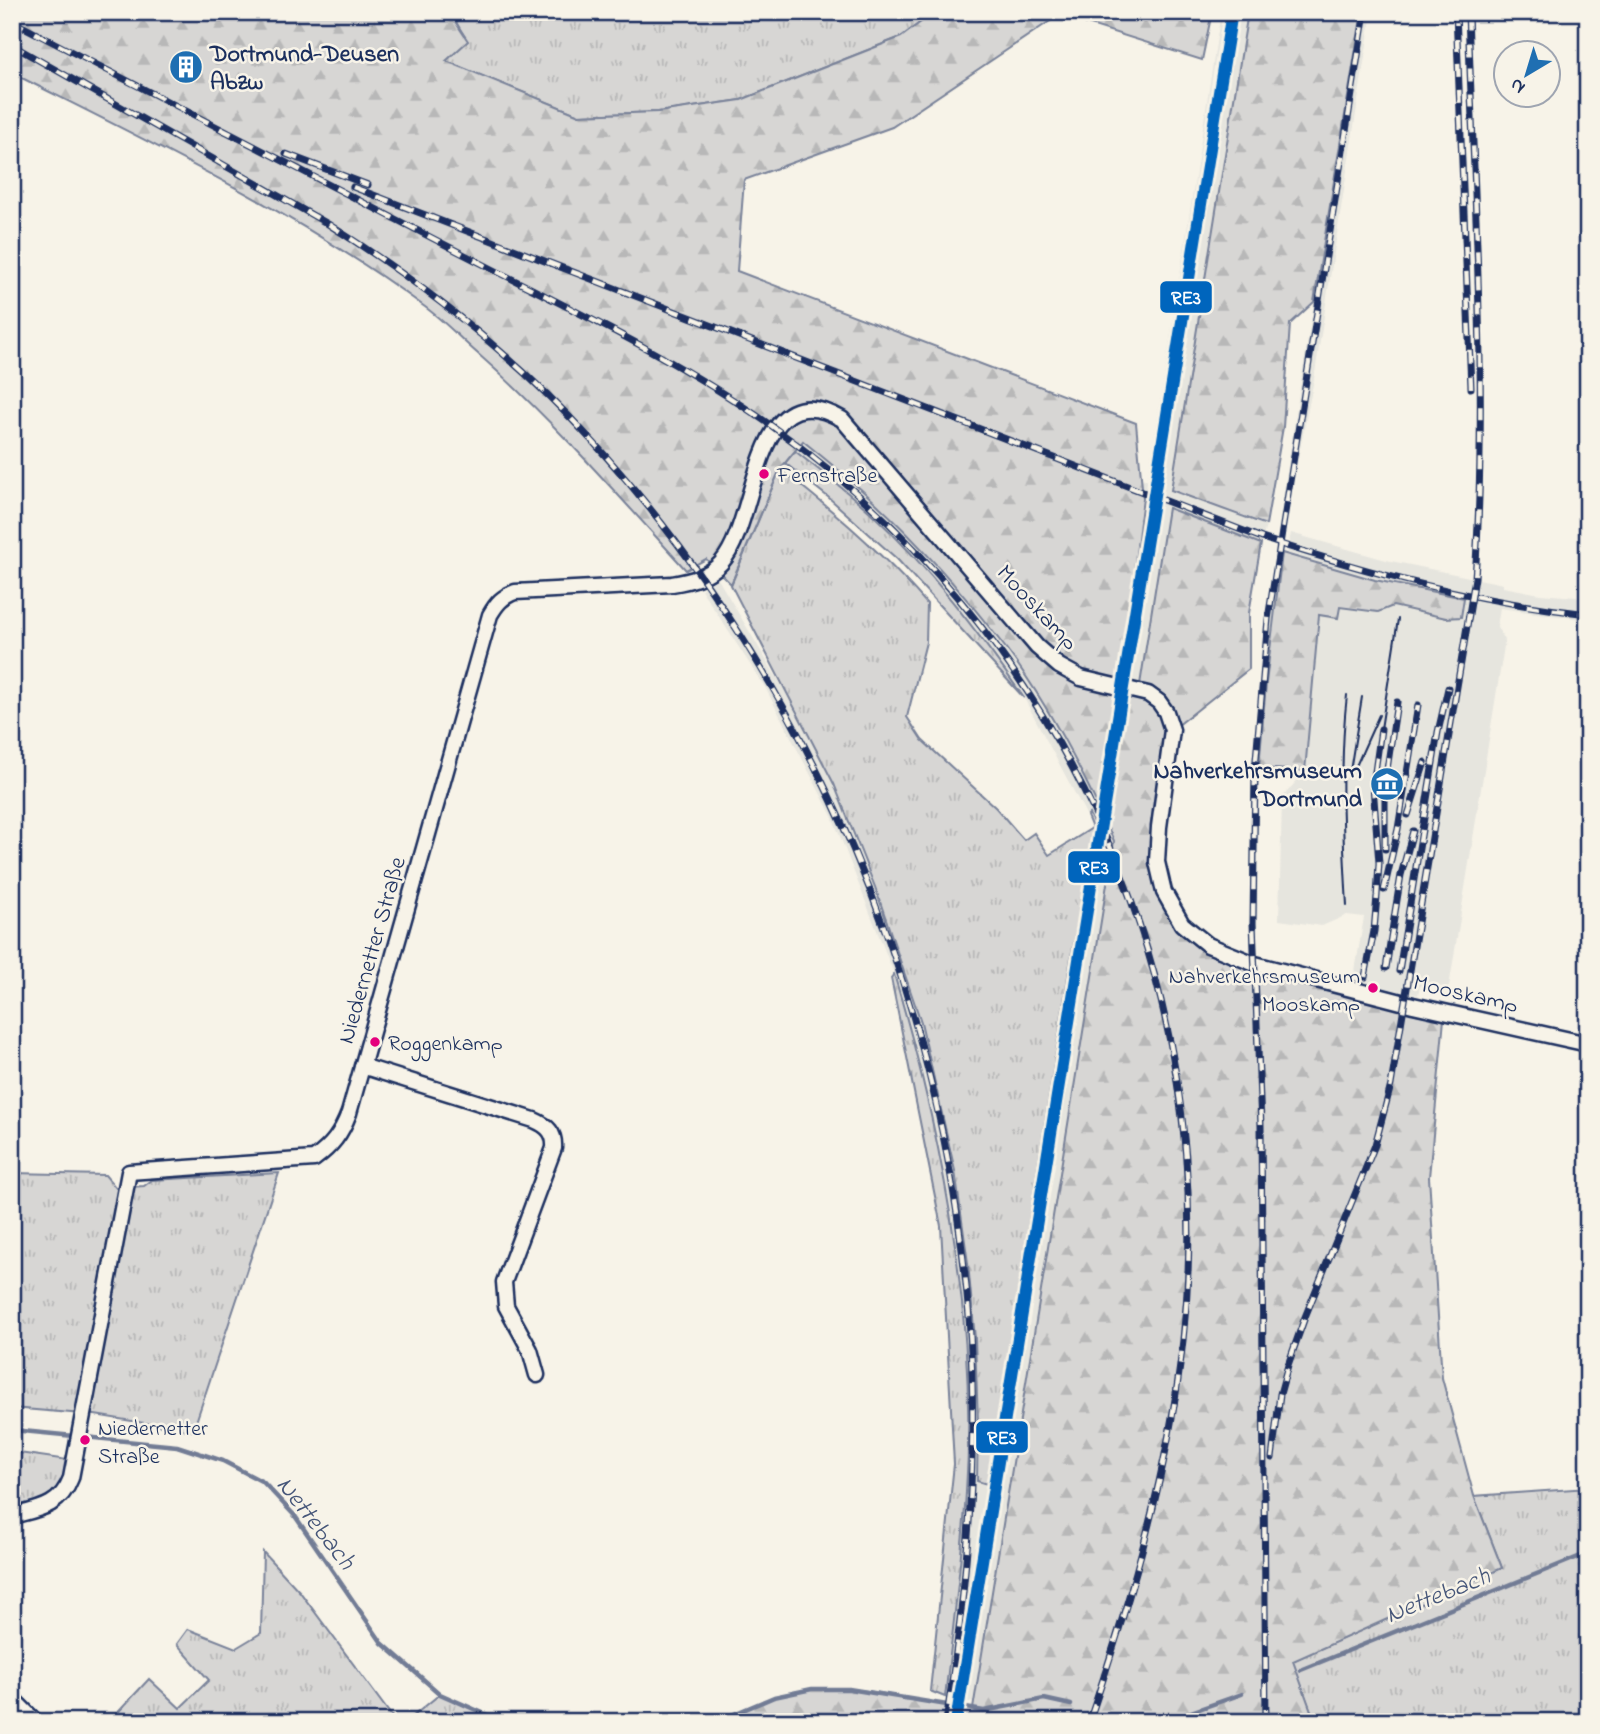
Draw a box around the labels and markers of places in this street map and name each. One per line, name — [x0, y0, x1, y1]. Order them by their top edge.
place label: Dortmund-Deusen Abzw — [209, 38, 399, 101]
building icon: Dortmund-Deusen Abzw — [167, 48, 205, 86]
place label: Fernstraße — [776, 461, 878, 493]
marker: Fernstraße — [757, 467, 771, 481]
place label: Nahverkehrsmuseum Dortmund — [1153, 755, 1363, 818]
museum icon: Nahverkehrsmuseum Dortmund — [1368, 765, 1406, 803]
place label: Nahverkehrsmuseum Mooskamp — [1169, 962, 1360, 1022]
marker: Nahverkehrsmuseum Mooskamp — [1366, 981, 1380, 995]
place label: Roggenkamp — [388, 1029, 503, 1062]
marker: Roggenkamp — [368, 1035, 382, 1049]
place label: Niedernetter Straße — [98, 1414, 208, 1474]
marker: Niedernetter Straße — [78, 1433, 92, 1447]

